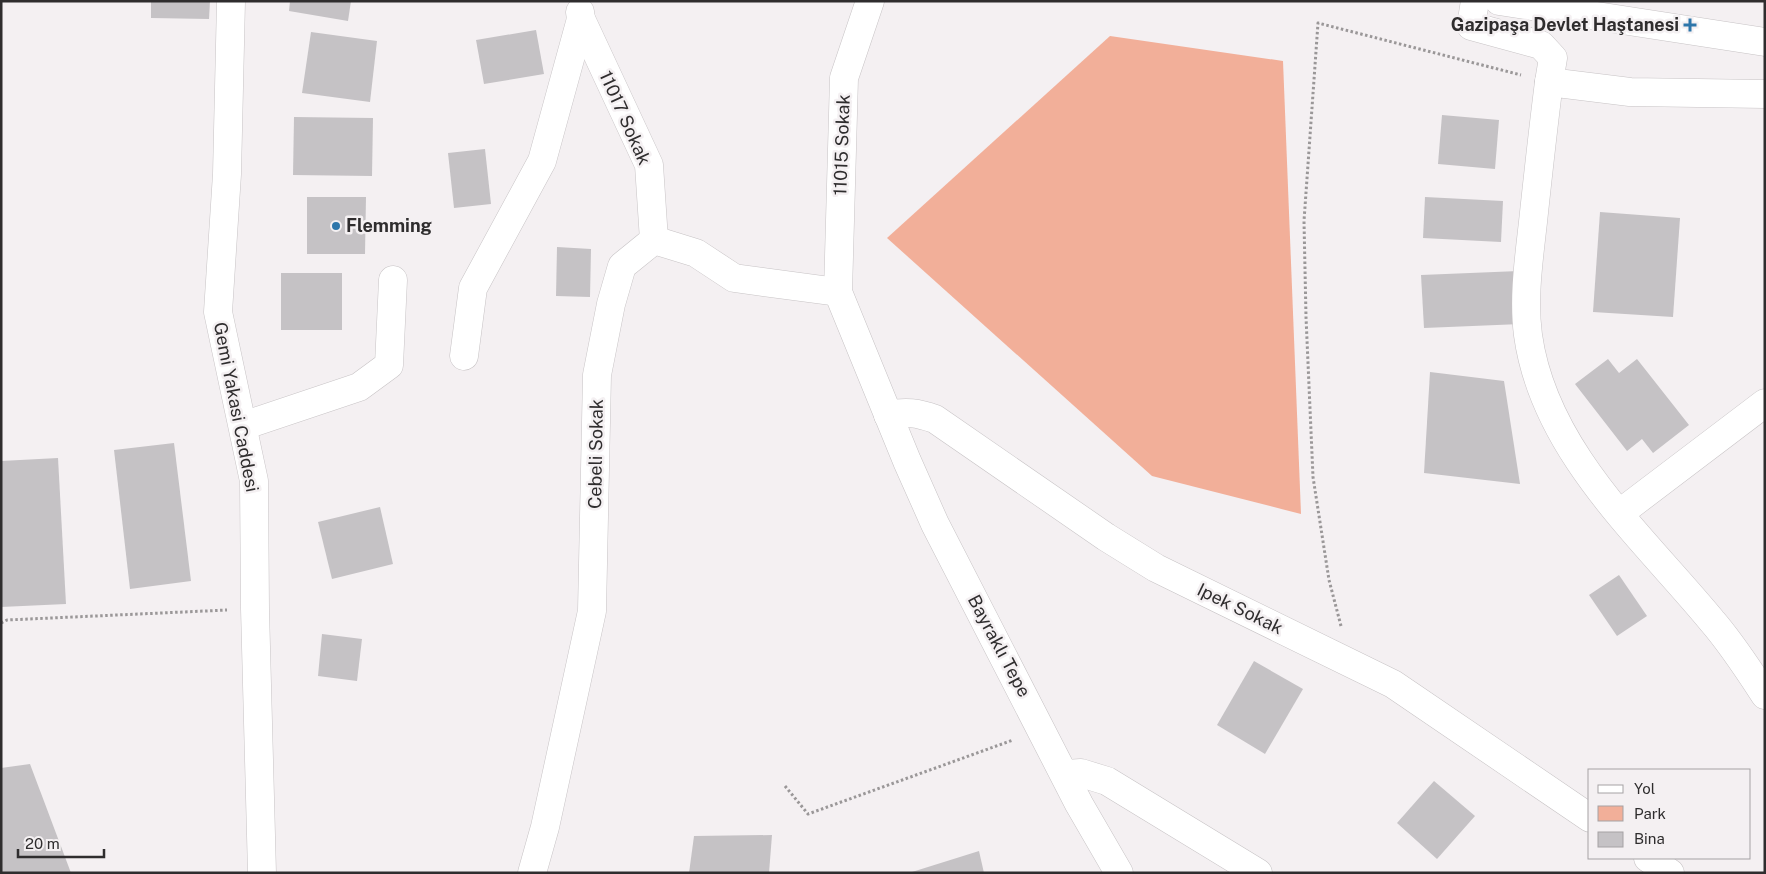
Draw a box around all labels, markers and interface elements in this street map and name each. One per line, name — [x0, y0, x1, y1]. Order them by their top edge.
place label: Gazipaşa Devlet Haştanesi — [1451, 14, 1679, 35]
marker: Gazipaşa Devlet Haştanesi — [1683, 18, 1697, 32]
street label: 11017 Sokak — [595, 68, 655, 168]
street label: 11015 Sokak — [829, 94, 854, 196]
place label: Flemming — [346, 215, 432, 236]
marker: Flemming — [330, 220, 342, 232]
street label: Gemi Yakasi Caddesi — [210, 320, 263, 494]
street label: Cebeli Sokak — [584, 399, 607, 509]
street label: Ipek Sokak — [1194, 579, 1286, 638]
street label: Bayraklı Tepe — [964, 591, 1035, 700]
legend — [1588, 769, 1751, 859]
text: Yol — [1634, 780, 1655, 797]
text: Park — [1634, 805, 1666, 822]
scale bar — [18, 826, 104, 858]
text: Bina — [1634, 830, 1665, 847]
text: 20 m — [25, 835, 60, 852]

